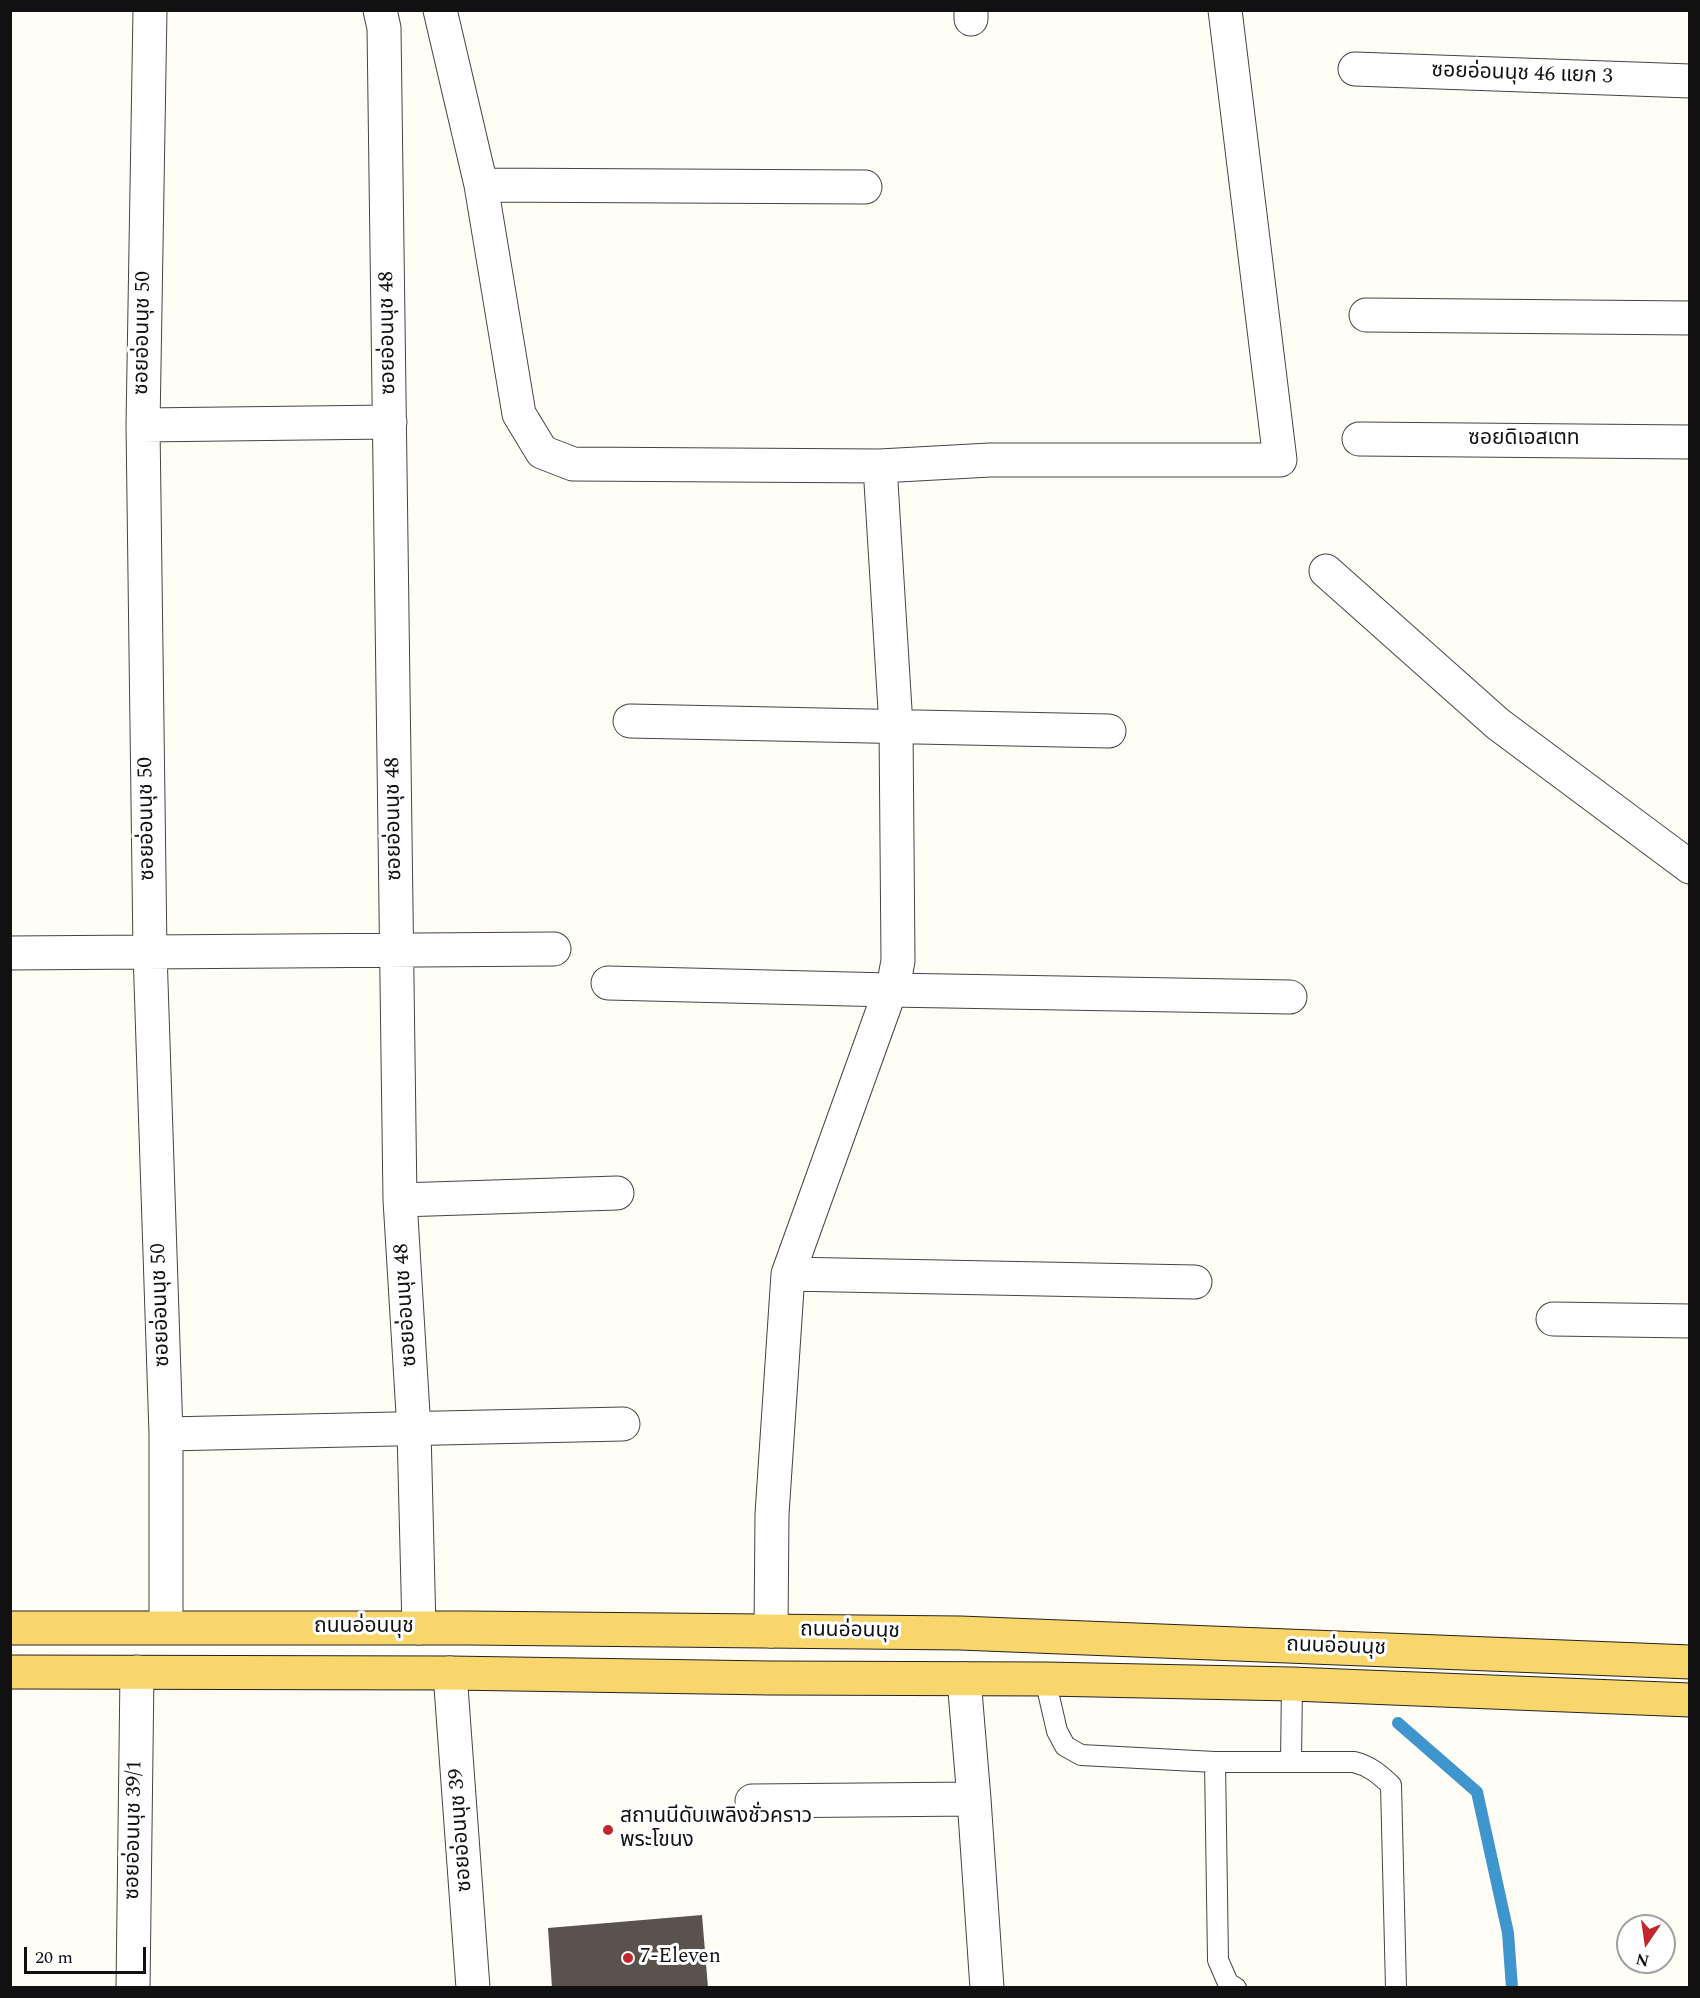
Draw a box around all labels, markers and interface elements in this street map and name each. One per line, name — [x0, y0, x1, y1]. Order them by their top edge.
street label: ซอยอ่อนนุช 46 แยก 3 — [1431, 59, 1613, 91]
street label: ซอยอ่อนนุช 50 — [130, 271, 158, 395]
street label: ซอยอ่อนนุช 48 — [375, 271, 403, 395]
street label: ซอยดิเอสเตท — [1468, 427, 1580, 453]
street label: ซอยอ่อนนุช 50 — [134, 757, 162, 881]
street label: ซอยอ่อนนุช 48 — [381, 757, 409, 881]
street label: ซอยอ่อนนุช 48 — [390, 1242, 424, 1368]
street label: ซอยอ่อนนุช 50 — [147, 1243, 177, 1367]
street label: ถนนอ่อนนุช — [314, 1615, 414, 1641]
street label: ถนนอ่อนนุช — [800, 1619, 900, 1645]
street label: ถนนอ่อนนุช — [1286, 1634, 1386, 1662]
street label: ซอยอ่อนนุช 39/1 — [121, 1760, 149, 1900]
street label: ซอยอ่อนนุช 39 — [445, 1767, 479, 1893]
place label: สถานนีดับเพลิงชั่วคราว พระโขนง — [620, 1805, 812, 1855]
marker: สถานนีดับเพลิงชั่วคราว พระโขนง — [601, 1823, 615, 1837]
north arrow — [1616, 1914, 1676, 1974]
scale bar — [27, 1935, 148, 1973]
text: 20 m — [35, 1944, 73, 1971]
place label: 7-Eleven — [640, 1945, 721, 1971]
text: N — [1633, 1946, 1651, 1973]
marker: 7-Eleven — [621, 1951, 635, 1965]

